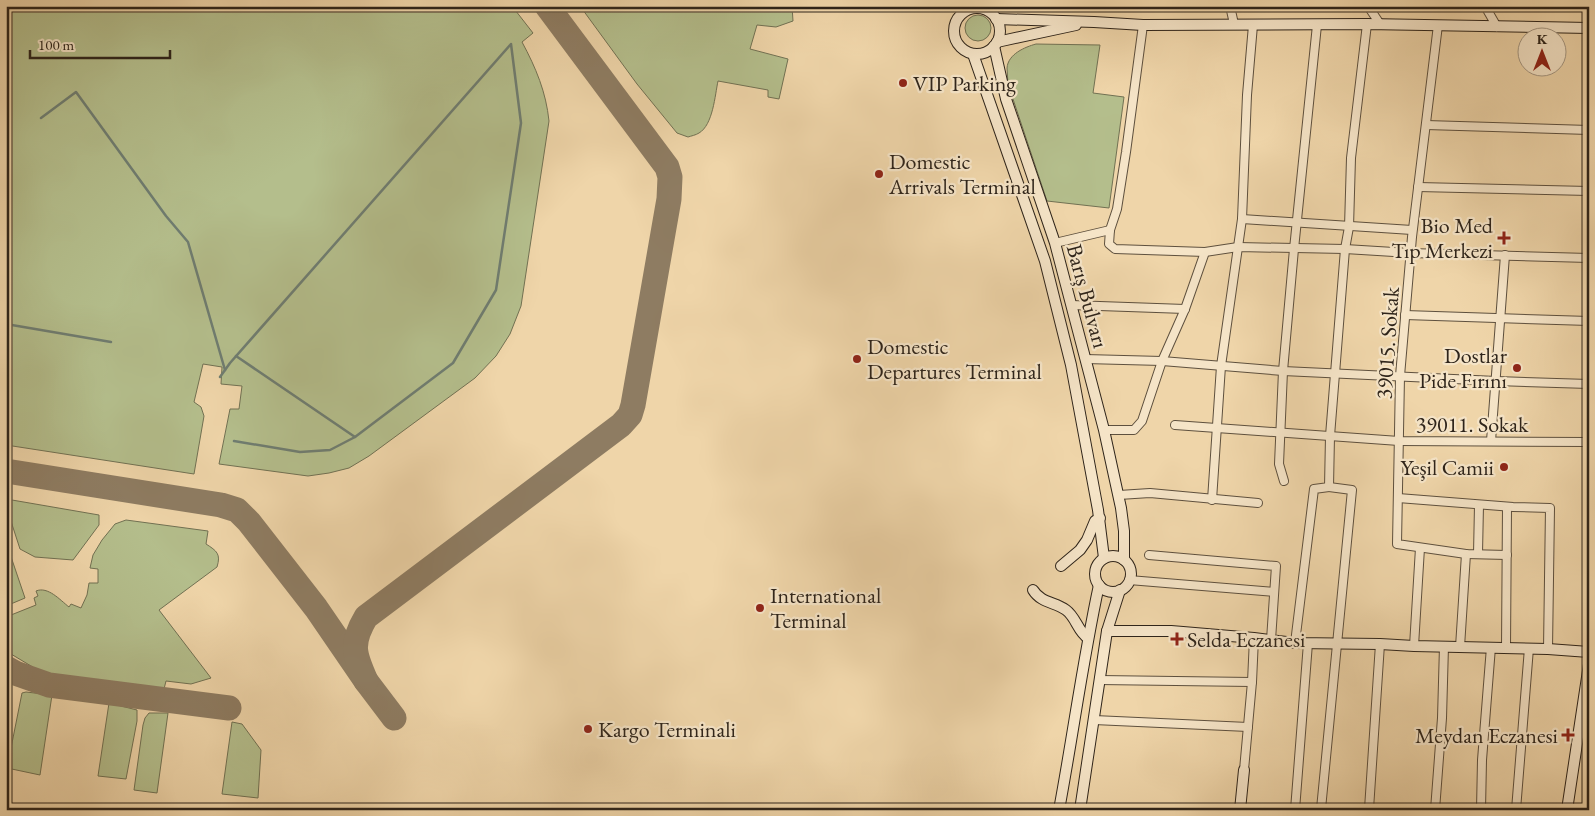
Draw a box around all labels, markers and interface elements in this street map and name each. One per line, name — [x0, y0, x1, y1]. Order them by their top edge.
scale bar — [30, 28, 170, 60]
north arrow — [1518, 28, 1568, 78]
text: K — [1537, 30, 1548, 48]
text: 100 m — [38, 35, 75, 54]
place label: VIP Parking — [913, 69, 1016, 98]
marker: VIP Parking — [897, 77, 909, 89]
place label: Domestic Arrivals Terminal — [888, 147, 1036, 201]
marker: Domestic Arrivals Terminal — [873, 168, 885, 180]
place label: Bio Med Tıp Merkezi — [1391, 211, 1494, 265]
marker: Bio Med Tıp Merkezi — [1497, 231, 1511, 245]
street label: Barış Bulvarı — [1060, 241, 1115, 351]
street label: 39015. Sokak — [1369, 285, 1406, 400]
place label: Domestic Departures Terminal — [867, 332, 1042, 386]
place label: Dostlar Pide Fırını — [1419, 341, 1508, 395]
marker: Domestic Departures Terminal — [851, 353, 863, 365]
marker: Dostlar Pide Fırını — [1511, 362, 1523, 374]
street label: 39011. Sokak — [1416, 410, 1529, 439]
place label: Yeşil Camii — [1400, 453, 1494, 482]
marker: Yeşil Camii — [1498, 461, 1510, 473]
place label: International Terminal — [770, 581, 881, 635]
marker: International Terminal — [754, 602, 766, 614]
place label: Selda Eczanesi — [1187, 625, 1305, 654]
marker: Selda Eczanesi — [1171, 633, 1183, 645]
place label: Kargo Terminali — [598, 715, 736, 744]
place label: Meydan Eczanesi — [1415, 721, 1558, 750]
marker: Kargo Terminali — [582, 723, 594, 735]
marker: Meydan Eczanesi — [1562, 729, 1574, 741]

